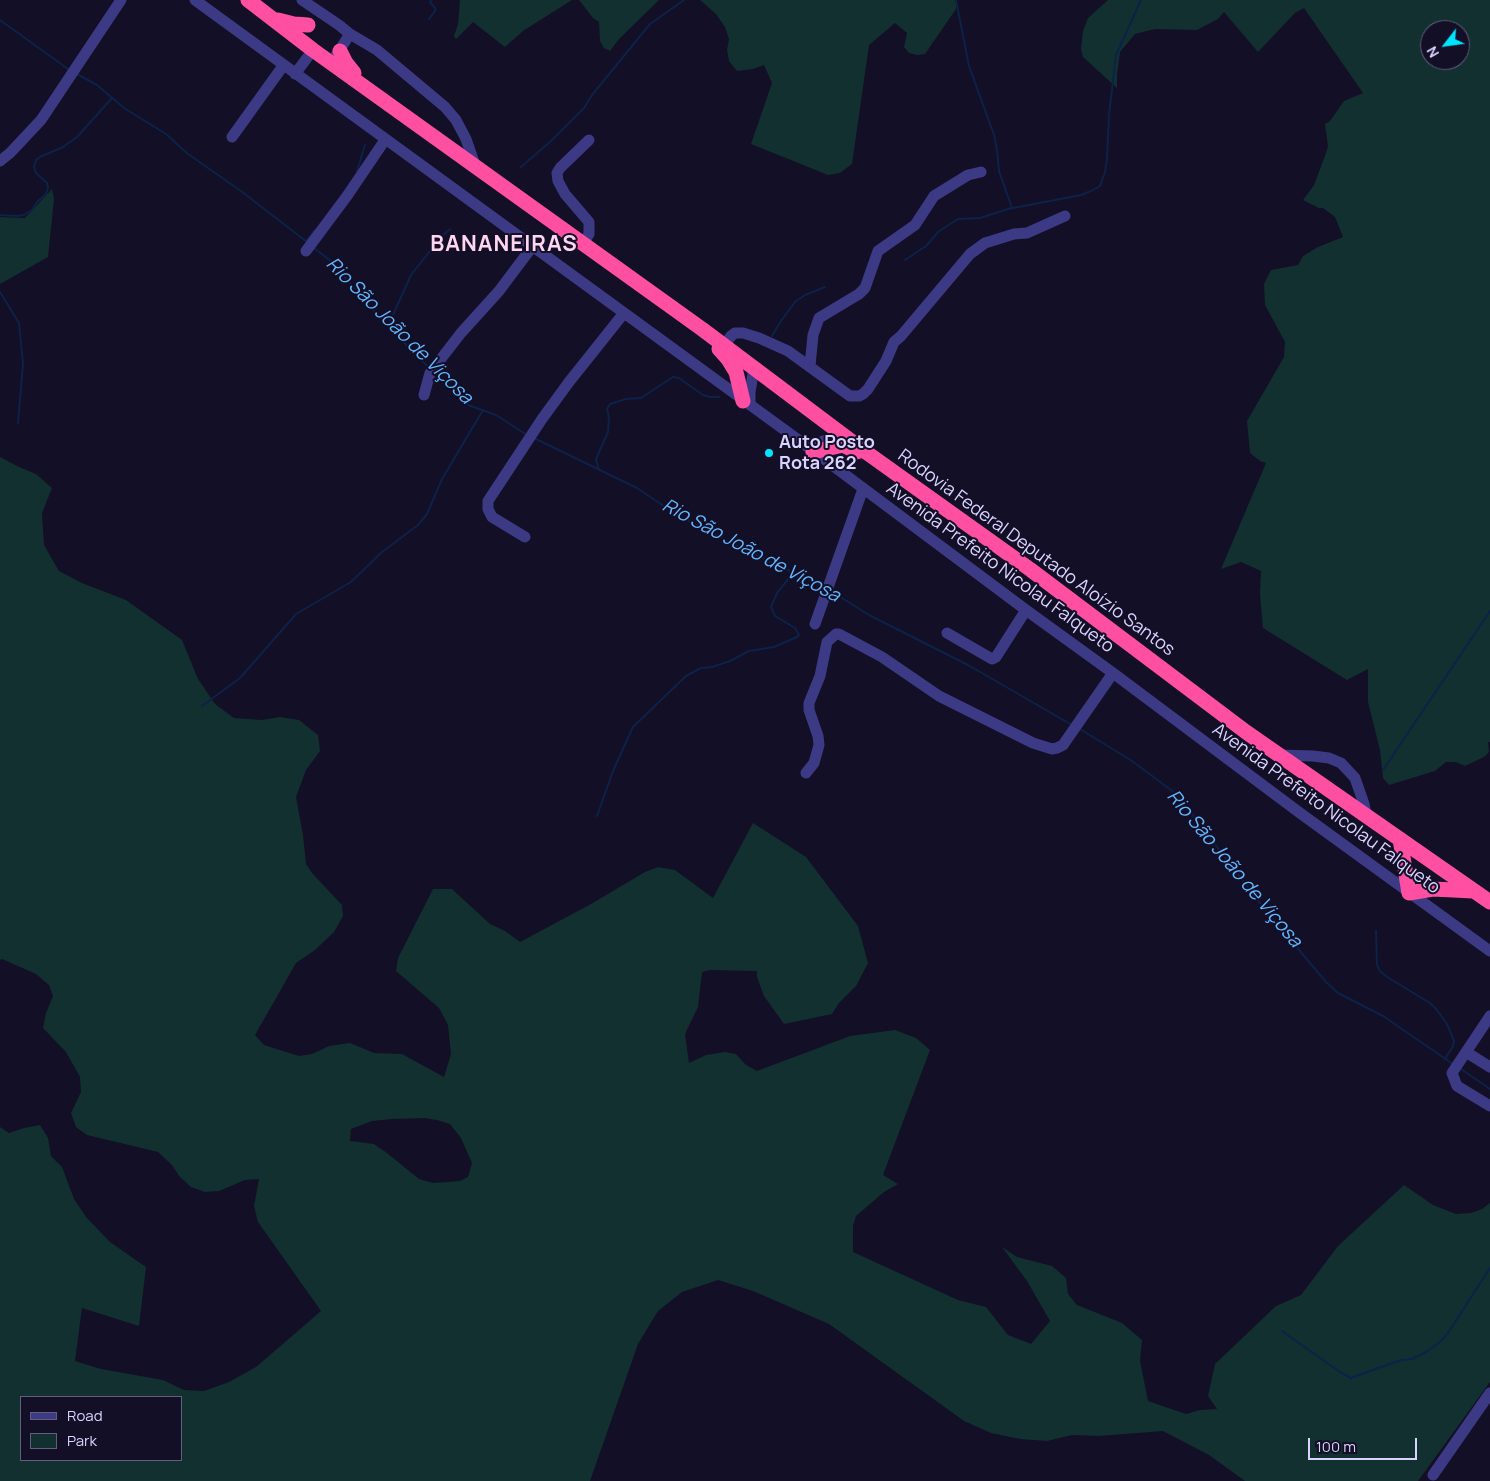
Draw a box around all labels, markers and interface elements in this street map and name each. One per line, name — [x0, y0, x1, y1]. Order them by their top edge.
north arrow — [1420, 20, 1470, 70]
text: N — [1422, 43, 1443, 61]
district label: BANANEIRAS — [429, 232, 579, 258]
water label: Rio São João de Viçosa — [321, 253, 477, 409]
place label: Auto Posto Rota 262 — [779, 432, 875, 474]
street label: Rodovia Federal Deputado Aloízio Santos — [893, 445, 1179, 661]
marker: Auto Posto Rota 262 — [763, 447, 775, 459]
street label: Avenida Prefeito Nicolau Falqueto — [882, 478, 1118, 658]
water label: Rio São João de Viçosa — [658, 494, 844, 608]
street label: Avenida Prefeito Nicolau Falqueto — [1208, 719, 1444, 899]
water label: Rio São João de Viçosa — [1162, 786, 1306, 952]
legend — [20, 1396, 182, 1461]
text: Road — [67, 1405, 103, 1426]
scale bar — [1310, 1428, 1419, 1460]
text: Park — [67, 1430, 97, 1451]
text: 100 m — [1316, 1436, 1356, 1457]

